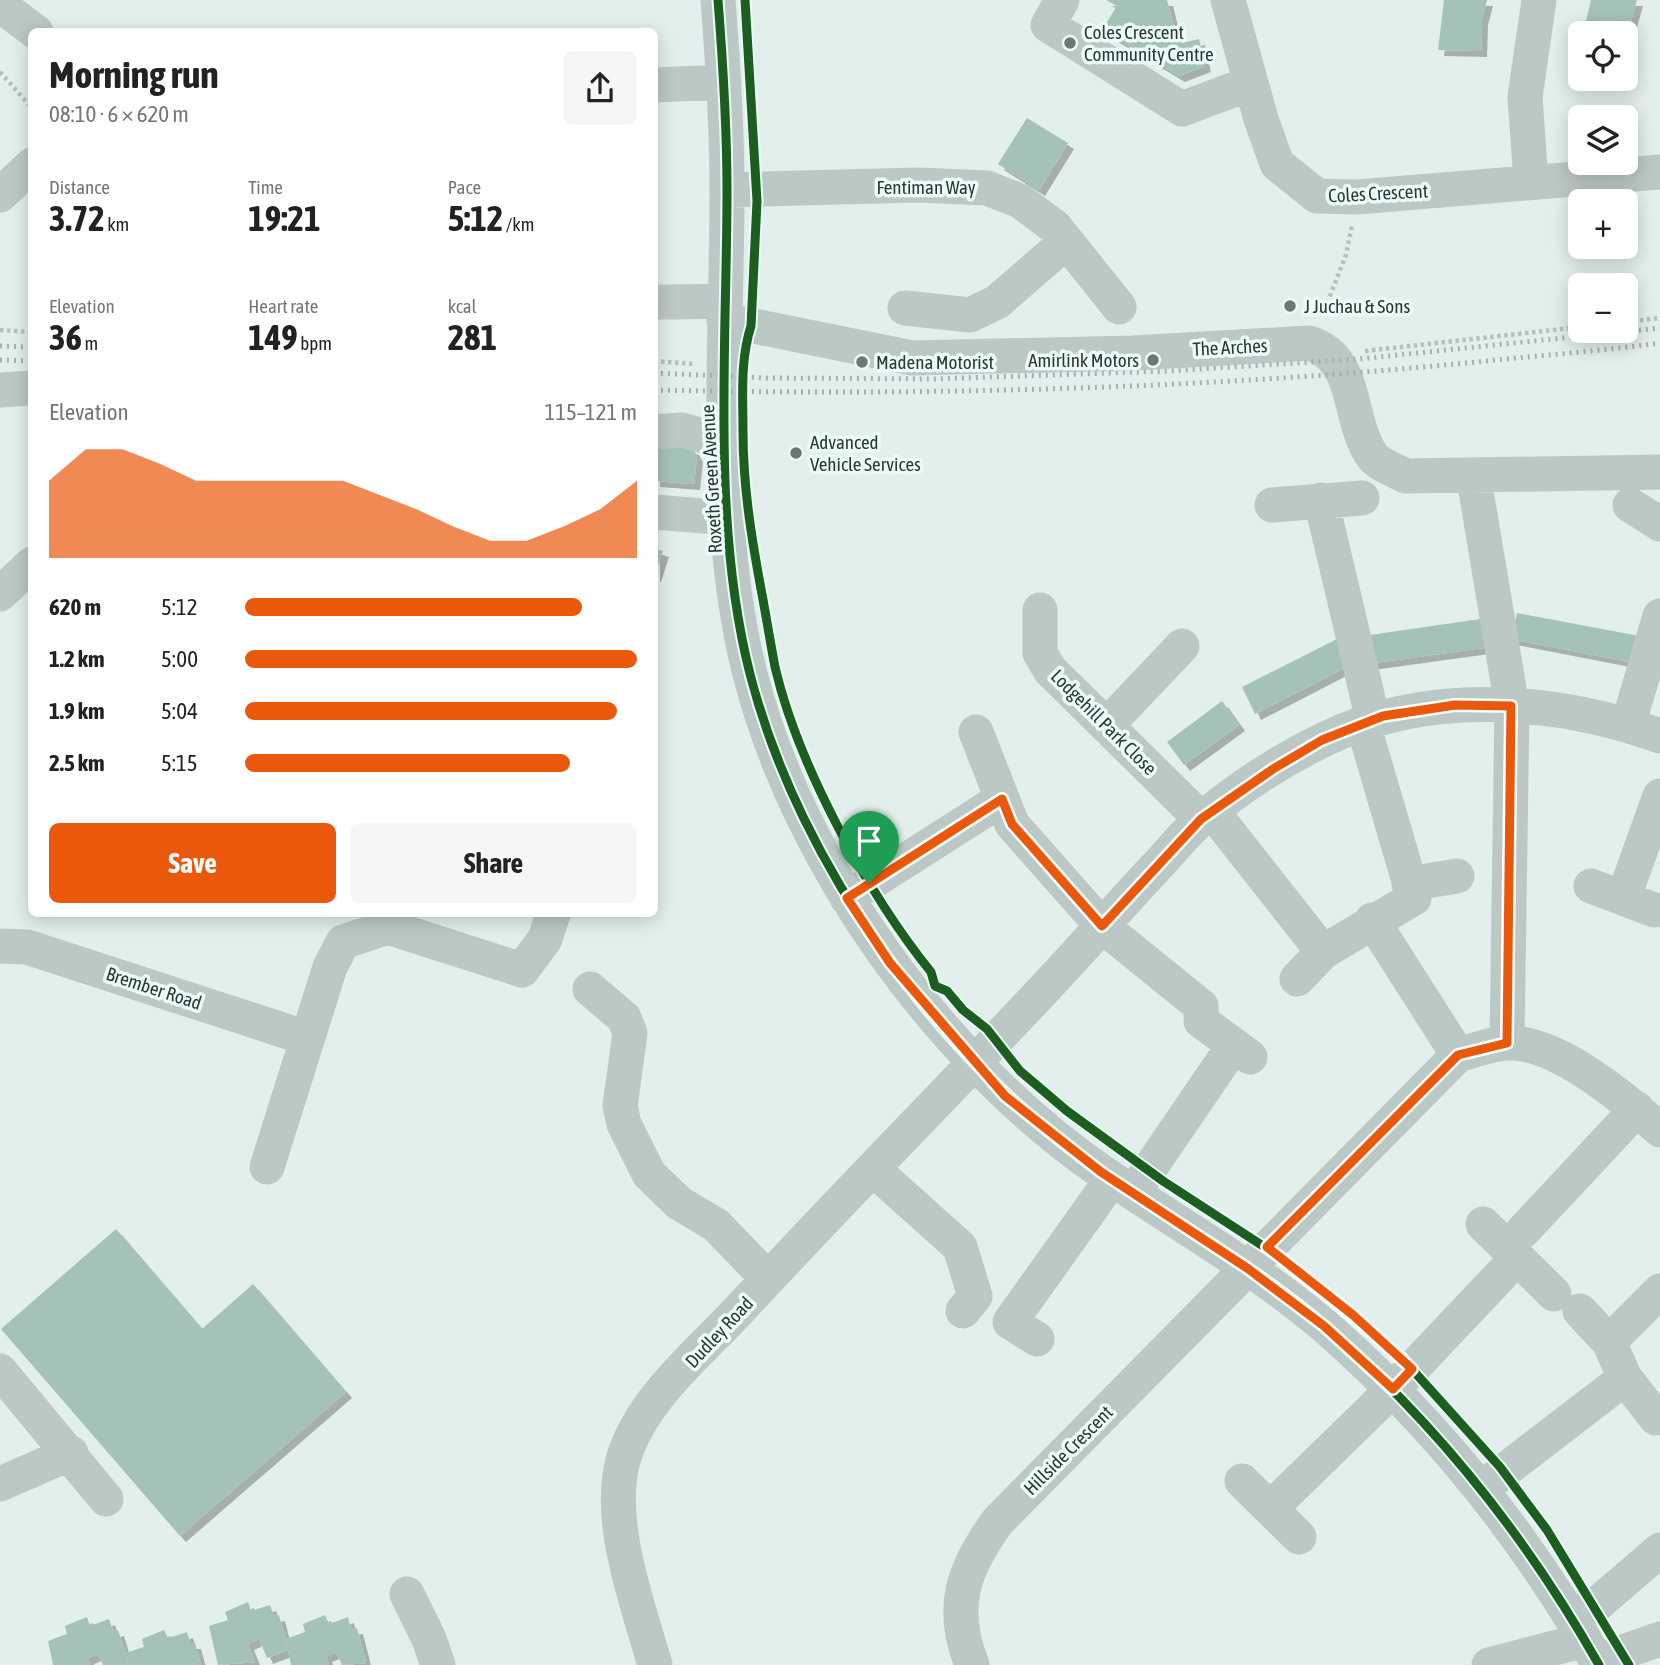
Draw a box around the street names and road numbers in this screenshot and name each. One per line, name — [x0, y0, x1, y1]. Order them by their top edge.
street label: Fentiman Way — [876, 176, 976, 198]
street label: Coles Crescent — [1327, 179, 1429, 207]
street label: The Arches — [1192, 334, 1268, 360]
street label: Roxeth Green Avenue — [696, 404, 726, 554]
street label: Lodgehill Park Close — [1047, 665, 1161, 779]
street label: Brember Road — [104, 962, 204, 1014]
street label: Dudley Road — [681, 1292, 757, 1372]
street label: Hillside Crescent — [1019, 1401, 1117, 1499]

